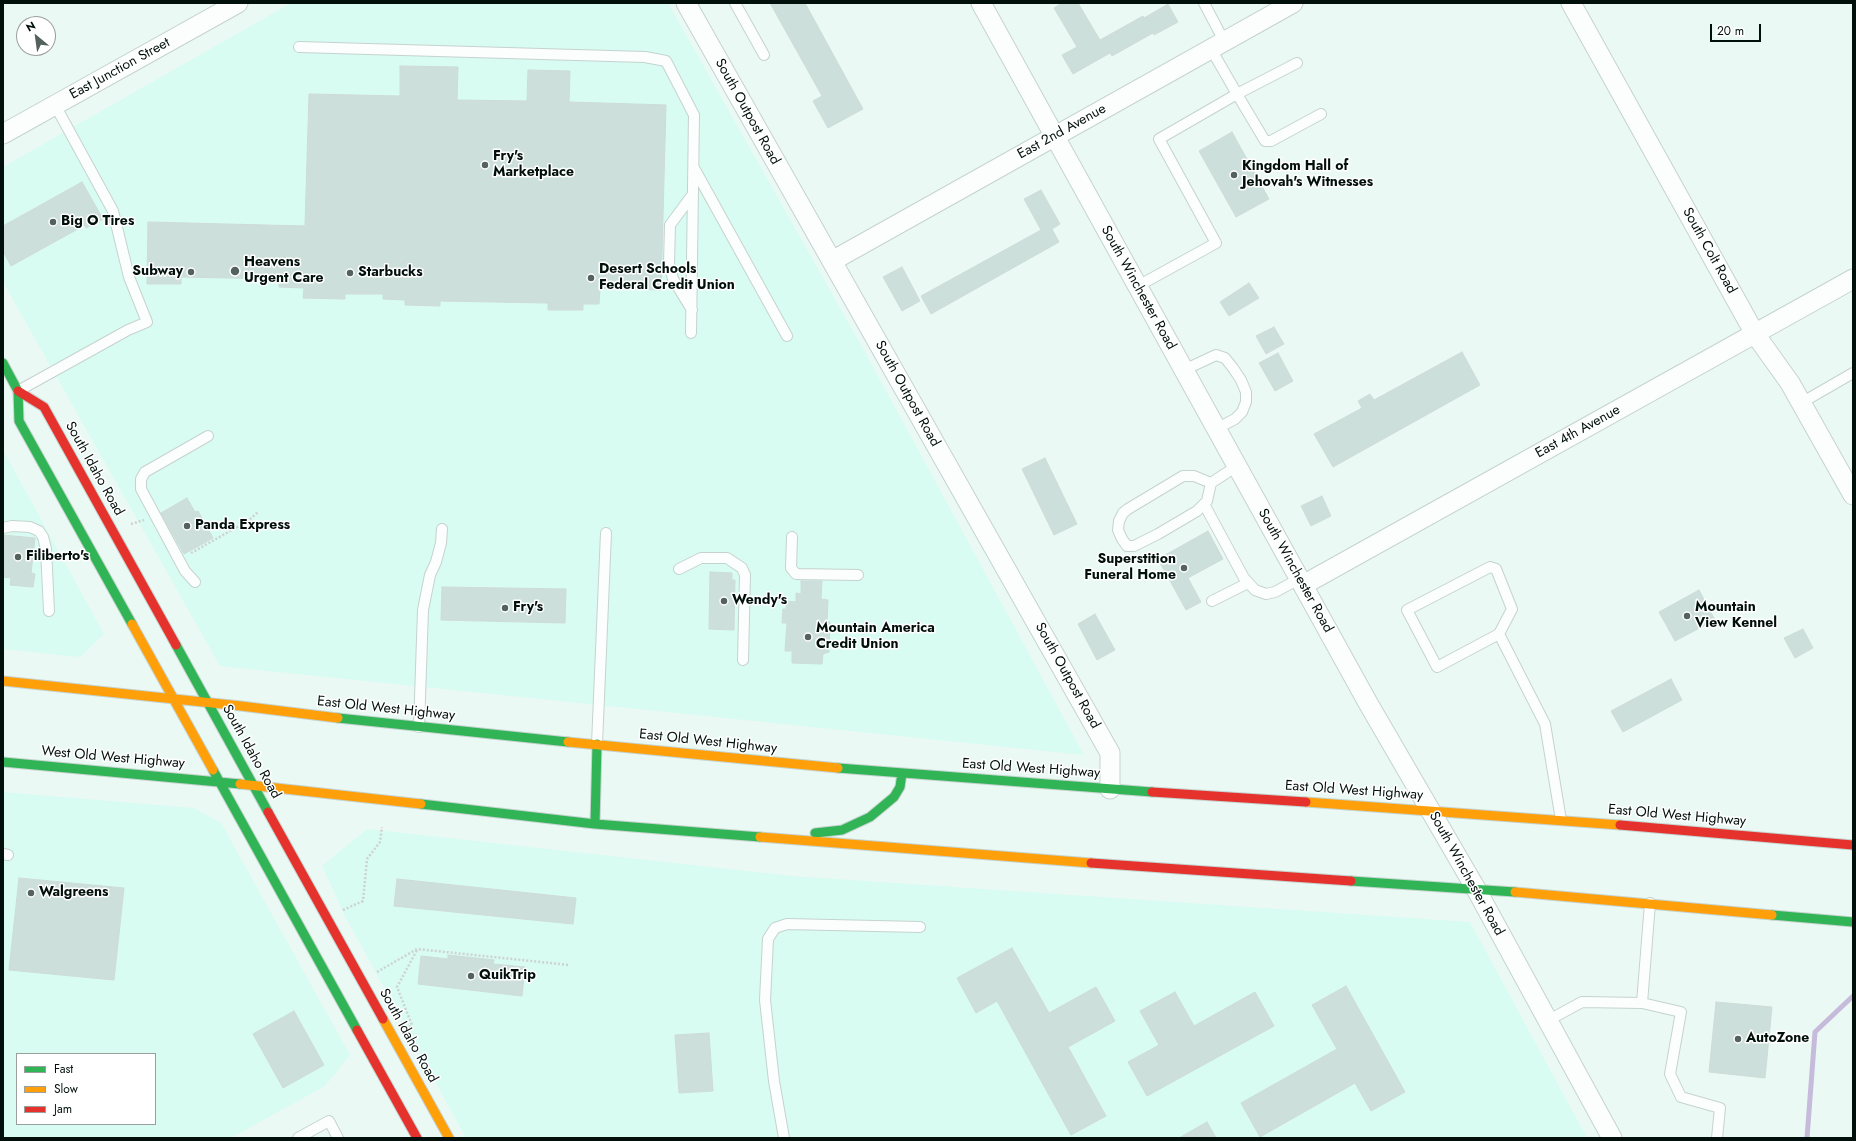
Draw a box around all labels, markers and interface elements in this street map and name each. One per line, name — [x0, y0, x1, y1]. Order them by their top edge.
north arrow — [16, 16, 56, 56]
scale bar — [1712, 16, 1763, 42]
text: N — [23, 17, 38, 35]
text: 20 m — [1717, 22, 1744, 40]
street label: East Junction Street — [67, 35, 173, 103]
street label: South Outpost Road — [711, 56, 783, 168]
street label: East 2nd Avenue — [1015, 101, 1109, 163]
place label: Fry's Marketplace — [493, 149, 574, 182]
place label: Kingdom Hall of Jehovah's Witnesses — [1242, 159, 1373, 192]
marker: Fry's Marketplace — [480, 160, 490, 170]
marker: Kingdom Hall of Jehovah's Witnesses — [1229, 170, 1239, 180]
street label: South Colt Road — [1678, 205, 1740, 297]
place label: Big O Tires — [61, 214, 134, 230]
marker: Big O Tires — [48, 217, 58, 227]
street label: South Winchester Road — [1097, 223, 1179, 353]
place label: Heavens Urgent Care — [244, 255, 324, 288]
place label: Desert Schools Federal Credit Union — [599, 262, 735, 294]
place label: Subway — [132, 264, 183, 280]
marker: Heavens Urgent Care — [229, 265, 241, 277]
place label: Starbucks — [358, 265, 423, 281]
marker: Subway — [186, 267, 196, 277]
marker: Starbucks — [345, 268, 355, 278]
marker: Desert Schools Federal Credit Union — [586, 273, 596, 283]
street label: South Outpost Road — [871, 338, 943, 450]
street label: East 4th Avenue — [1533, 402, 1623, 462]
street label: South Idaho Road — [61, 419, 127, 519]
street label: South Winchester Road — [1254, 506, 1336, 636]
place label: Panda Express — [195, 518, 290, 534]
marker: Panda Express — [182, 521, 192, 531]
place label: Filiberto's — [26, 549, 89, 565]
marker: Filiberto's — [13, 552, 23, 562]
place label: Superstition Funeral Home — [1084, 552, 1176, 584]
marker: Superstition Funeral Home — [1179, 563, 1189, 573]
place label: Wendy's — [732, 593, 787, 609]
marker: Wendy's — [719, 596, 729, 606]
place label: Fry's — [513, 600, 543, 616]
place label: Mountain View Kennel — [1695, 600, 1777, 632]
marker: Fry's — [500, 603, 510, 613]
marker: Mountain View Kennel — [1682, 611, 1692, 621]
street label: South Outpost Road — [1031, 620, 1103, 732]
place label: Mountain America Credit Union — [816, 621, 935, 654]
marker: Mountain America Credit Union — [803, 632, 813, 642]
street label: East Old West Highway — [316, 693, 456, 725]
street label: South Idaho Road — [218, 702, 284, 802]
street label: East Old West Highway — [638, 726, 778, 758]
street label: West Old West Highway — [41, 743, 185, 773]
street label: East Old West Highway — [961, 756, 1101, 782]
street label: East Old West Highway — [1284, 778, 1424, 804]
street label: East Old West Highway — [1607, 802, 1747, 830]
street label: South Winchester Road — [1425, 809, 1507, 939]
place label: Walgreens — [39, 885, 108, 901]
marker: Walgreens — [26, 888, 36, 898]
place label: QuikTrip — [479, 968, 536, 984]
marker: QuikTrip — [466, 971, 476, 981]
street label: South Idaho Road — [375, 986, 441, 1086]
place label: AutoZone — [1746, 1031, 1809, 1047]
marker: AutoZone — [1733, 1034, 1743, 1044]
legend — [16, 1053, 156, 1125]
text: Fast — [54, 1060, 73, 1078]
text: Slow — [54, 1080, 78, 1098]
text: Jam — [54, 1100, 72, 1118]

